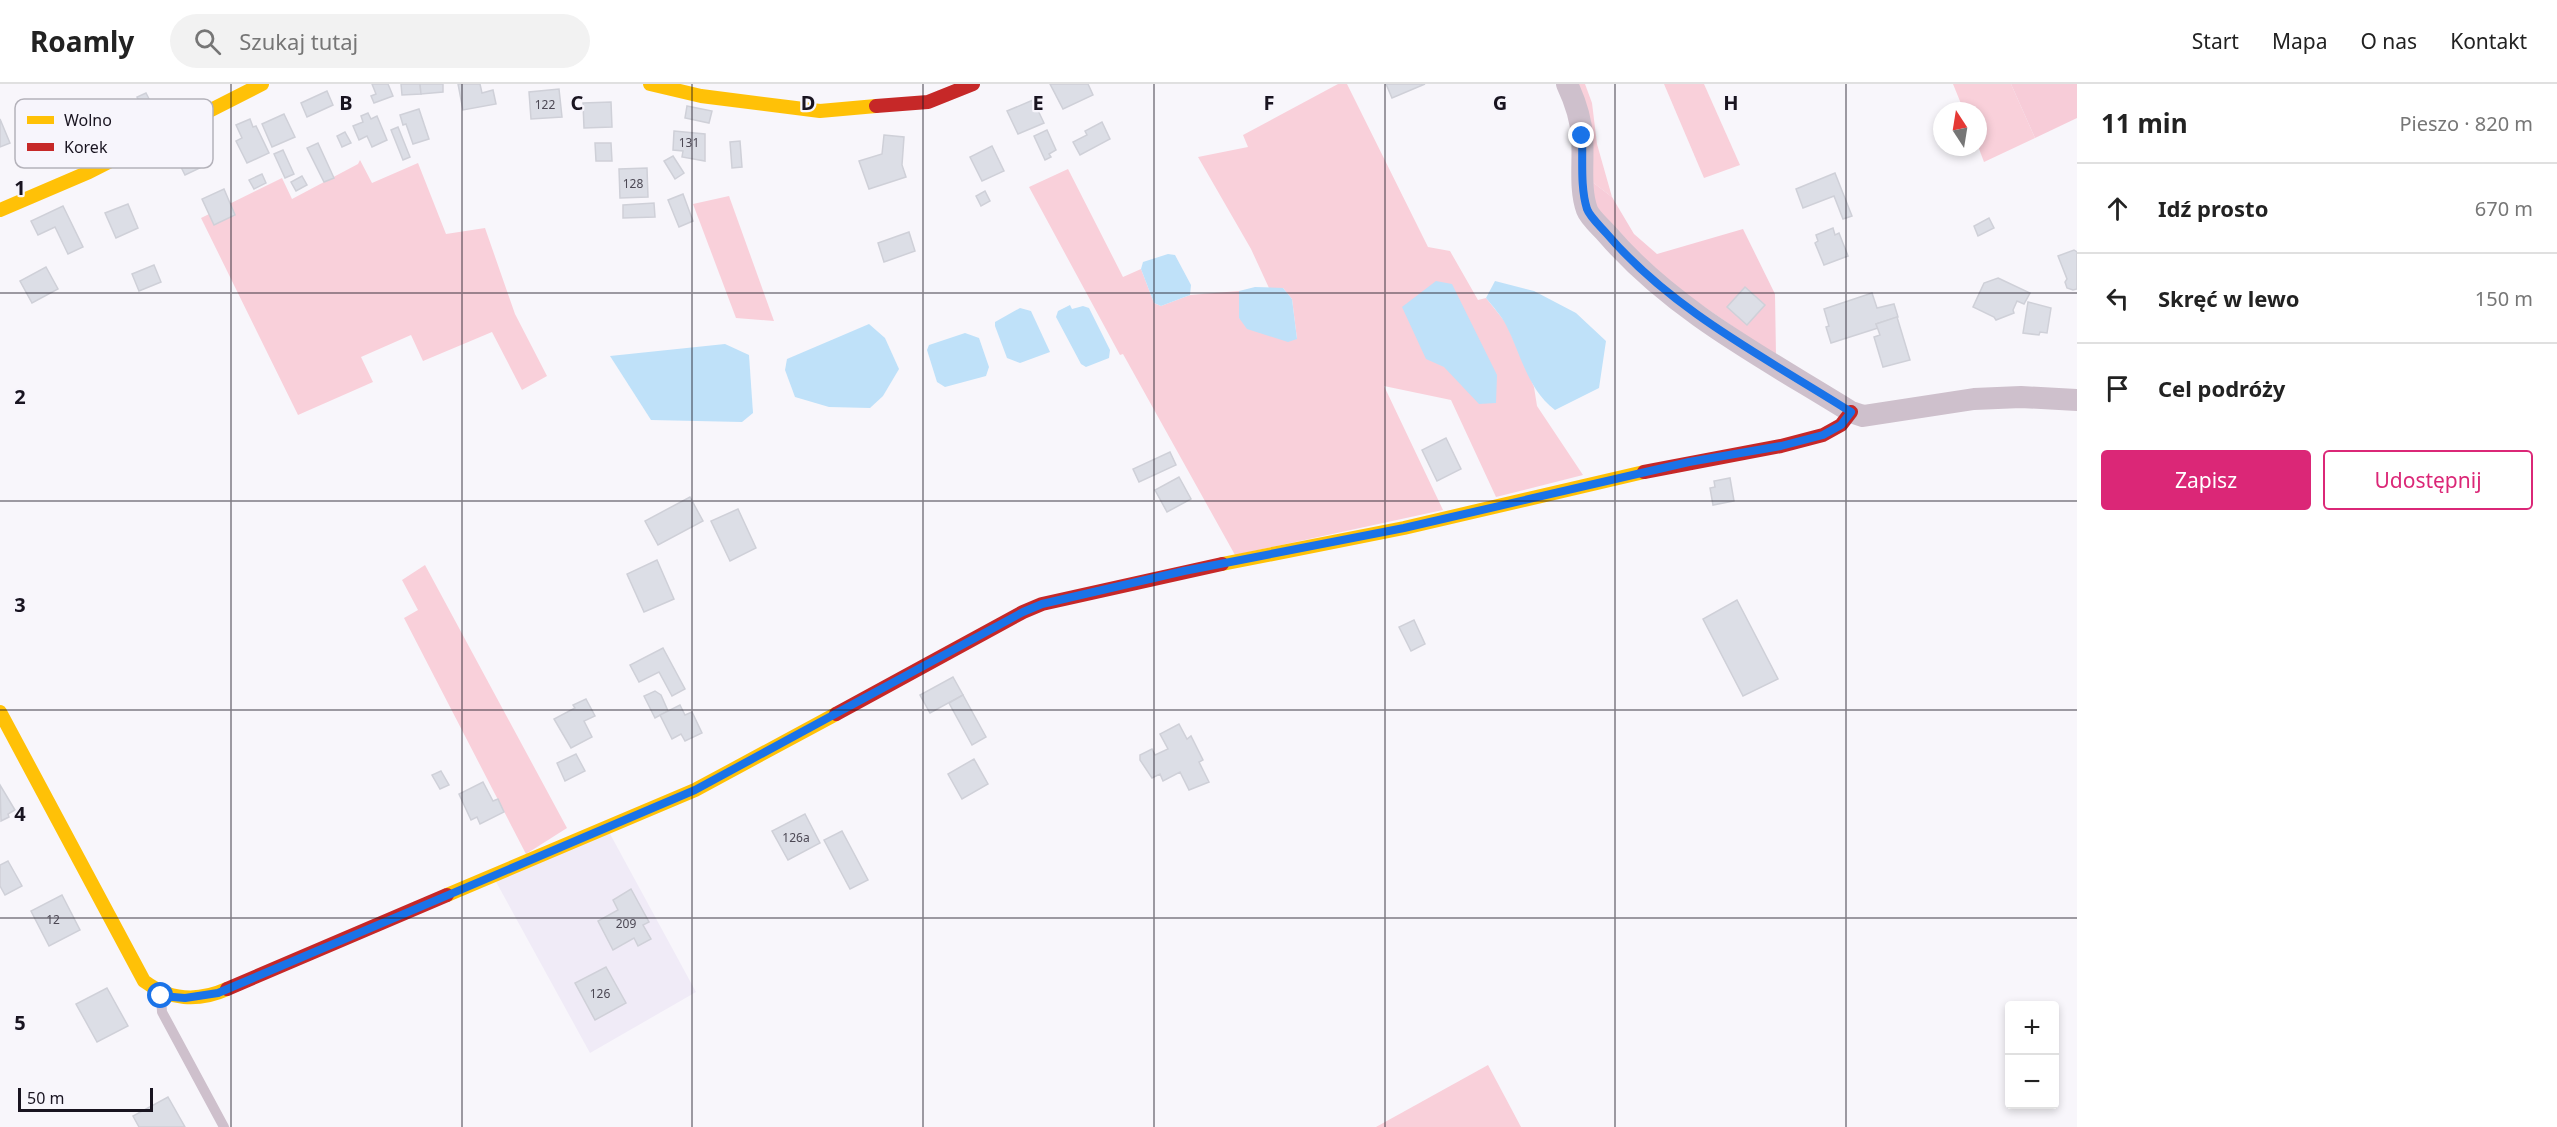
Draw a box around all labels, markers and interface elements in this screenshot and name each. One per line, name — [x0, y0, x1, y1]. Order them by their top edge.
search box — [170, 14, 590, 68]
text: Roamly — [30, 22, 134, 60]
icon: search — [191, 25, 224, 58]
text: Szukaj tutaj — [239, 26, 358, 56]
text: Start — [2192, 27, 2239, 55]
text: Mapa — [2272, 27, 2327, 55]
text: O nas — [2360, 27, 2417, 55]
text: Kontakt — [2450, 27, 2527, 55]
text: B — [339, 89, 353, 116]
text: C — [571, 89, 584, 116]
text: D — [801, 89, 815, 116]
text: E — [1032, 89, 1044, 116]
text: F — [1264, 89, 1274, 116]
text: G — [1493, 89, 1507, 116]
text: H — [1723, 89, 1739, 116]
house number: 122 — [535, 96, 555, 113]
legend — [15, 99, 213, 168]
north arrow — [1933, 102, 1987, 156]
text: 11 min — [2101, 105, 2188, 141]
text: Wolno — [64, 109, 112, 131]
text: Pieszo · 820 m — [2399, 110, 2533, 137]
route end — [1568, 122, 1594, 148]
house number: 131 — [679, 134, 699, 151]
text: Korek — [64, 136, 108, 158]
text: 1 — [14, 174, 26, 201]
house number: 128 — [623, 175, 643, 192]
icon: ahead — [2101, 192, 2134, 225]
text: Idź prosto — [2158, 193, 2268, 223]
text: 670 m — [2475, 195, 2533, 222]
icon: left — [2101, 282, 2134, 315]
text: Skręć w lewo — [2158, 283, 2300, 313]
text: 150 m — [2475, 285, 2533, 312]
icon: arrive — [2101, 372, 2134, 405]
text: Cel podróży — [2158, 373, 2285, 403]
text: 2 — [14, 383, 26, 410]
button: Zapisz — [2101, 450, 2311, 510]
button: Udostępnij — [2323, 450, 2533, 510]
text: 3 — [14, 591, 26, 618]
text: 4 — [14, 800, 26, 827]
house number: 126a — [782, 829, 810, 846]
house number: 12 — [46, 911, 60, 928]
house number: 209 — [616, 915, 636, 932]
route start — [147, 982, 173, 1008]
house number: 126 — [590, 985, 610, 1002]
map controls — [2005, 1001, 2059, 1109]
button: + — [2005, 1001, 2059, 1055]
text: 5 — [14, 1009, 26, 1036]
button: − — [2005, 1055, 2059, 1109]
scale bar — [18, 1085, 153, 1112]
text: 50 m — [27, 1087, 64, 1109]

